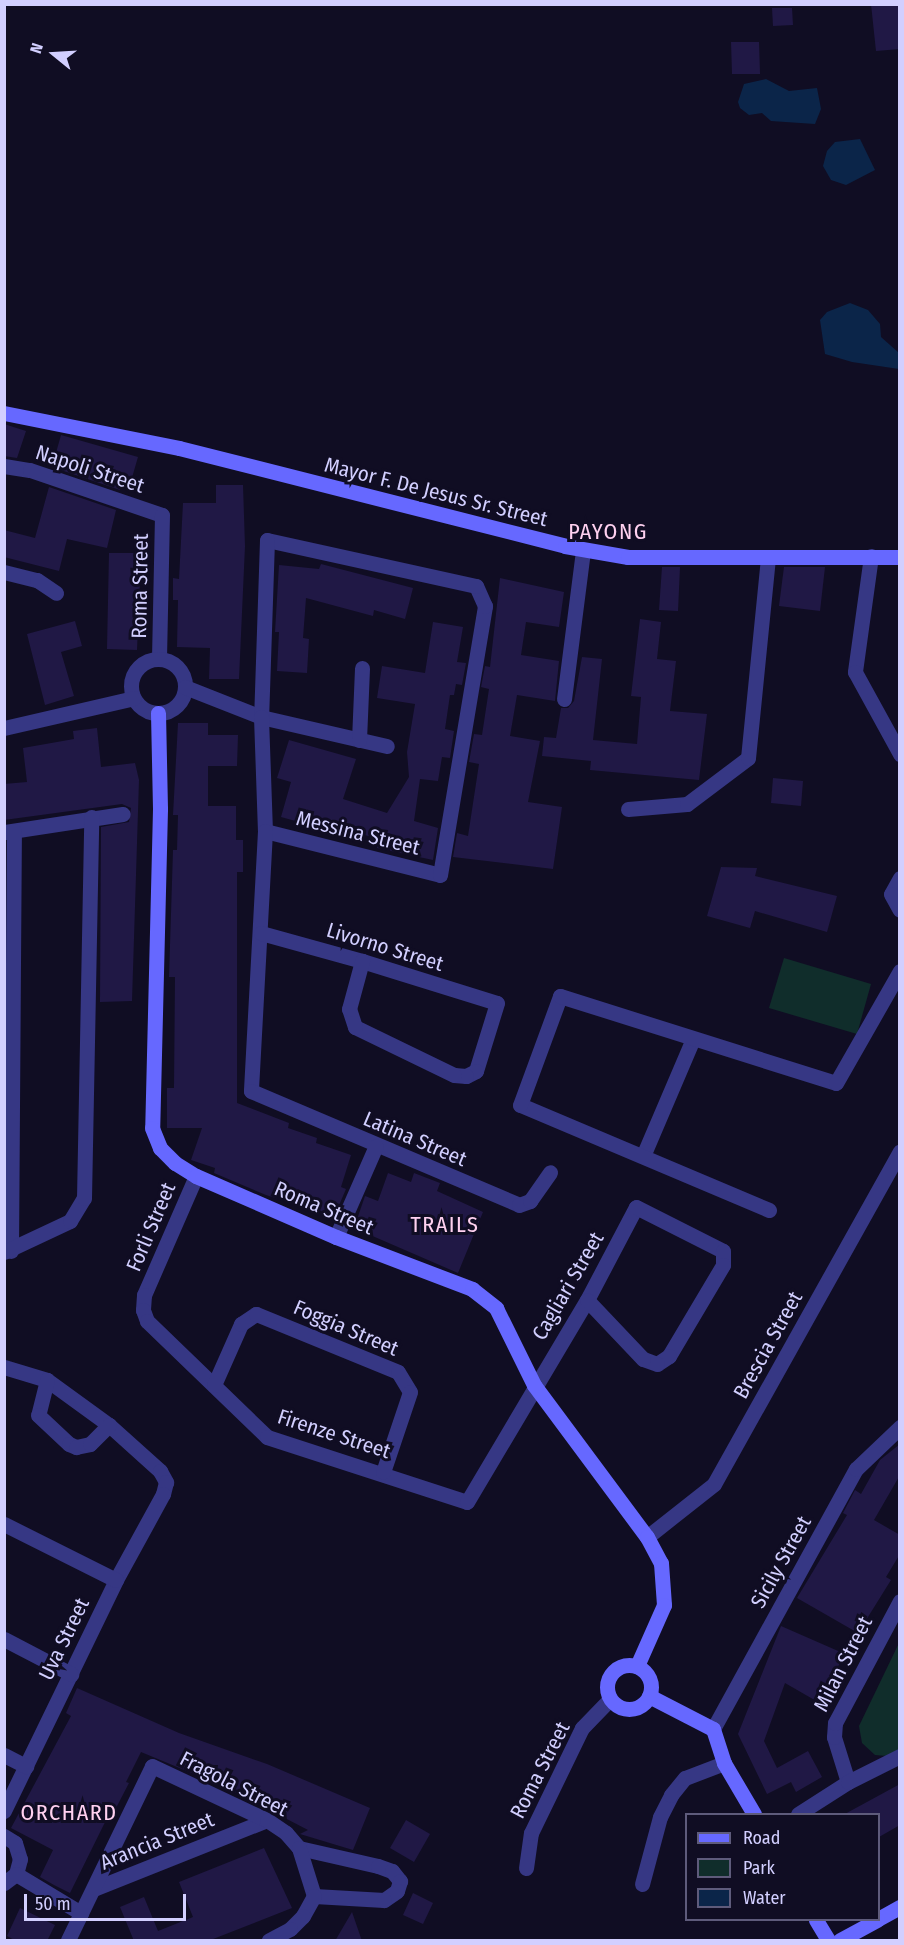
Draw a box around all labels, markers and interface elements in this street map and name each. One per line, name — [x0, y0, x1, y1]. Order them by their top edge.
north arrow — [24, 24, 84, 84]
text: N — [26, 41, 47, 56]
street label: Napoli Street — [33, 440, 147, 498]
street label: Mayor F. De Jesus Sr. Street — [322, 452, 550, 532]
district label: PAYONG — [568, 519, 648, 545]
street label: Roma Street — [126, 533, 154, 639]
street label: Messina Street — [294, 806, 422, 860]
street label: Livorno Street — [323, 917, 447, 977]
street label: Latina Street — [360, 1106, 470, 1172]
street label: Roma Street — [271, 1176, 377, 1240]
street label: Forli Street — [121, 1179, 181, 1275]
district label: TRAILS — [411, 1212, 479, 1238]
street label: Cagliari Street — [527, 1227, 609, 1345]
street label: Brescia Street — [728, 1287, 808, 1403]
street label: Foggia Street — [290, 1295, 402, 1361]
street label: Firenze Street — [274, 1404, 394, 1464]
street label: Sicily Street — [745, 1512, 817, 1612]
street label: Uva Street — [33, 1594, 95, 1684]
street label: Milan Street — [808, 1612, 878, 1716]
street label: Roma Street — [505, 1717, 575, 1823]
street label: Fragola Street — [176, 1746, 292, 1822]
district label: ORCHARD — [21, 1800, 117, 1826]
street label: Arancia Street — [97, 1807, 217, 1875]
legend — [685, 1813, 880, 1921]
text: Road — [743, 1827, 780, 1849]
text: Park — [743, 1857, 775, 1879]
scale bar — [27, 1882, 189, 1920]
text: Water — [743, 1887, 786, 1909]
text: 50 m — [35, 1893, 71, 1915]

